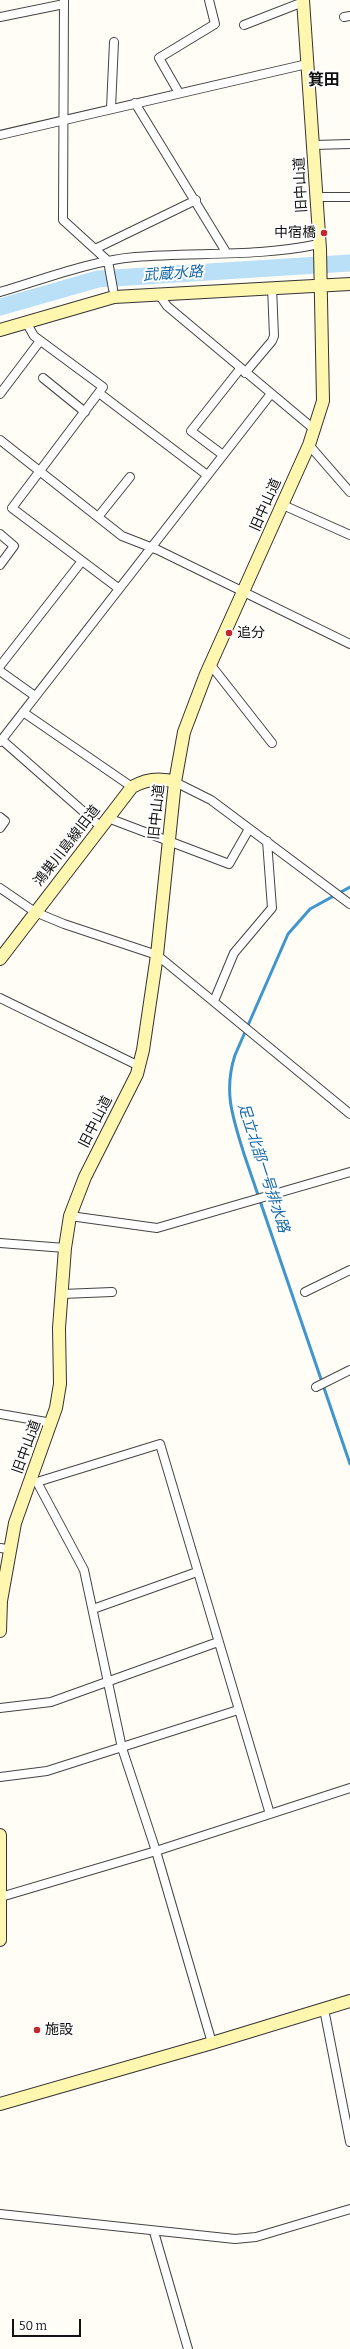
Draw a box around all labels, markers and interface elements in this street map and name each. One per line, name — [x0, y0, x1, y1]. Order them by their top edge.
district label: 箕田 — [308, 71, 340, 91]
street label: 旧中山道 — [291, 157, 311, 213]
place label: 中宿橋 — [274, 225, 316, 241]
marker: 中宿橋 — [319, 228, 329, 238]
water label: 武蔵水路 — [142, 263, 204, 285]
street label: 旧中山道 — [247, 476, 285, 534]
place label: 追分 — [237, 625, 265, 641]
marker: 追分 — [224, 628, 234, 638]
street label: 旧中山道 — [146, 783, 168, 841]
street label: 鴻巣川島線旧道 — [30, 802, 104, 890]
street label: 旧中山道 — [76, 1093, 116, 1151]
water label: 足立北部一号排水路 — [234, 1101, 292, 1235]
street label: 旧中山道 — [10, 1418, 44, 1476]
place label: 施設 — [45, 2022, 73, 2038]
marker: 施設 — [32, 2025, 42, 2035]
scale bar — [14, 2311, 83, 2337]
text: 50 m — [19, 2319, 47, 2333]

